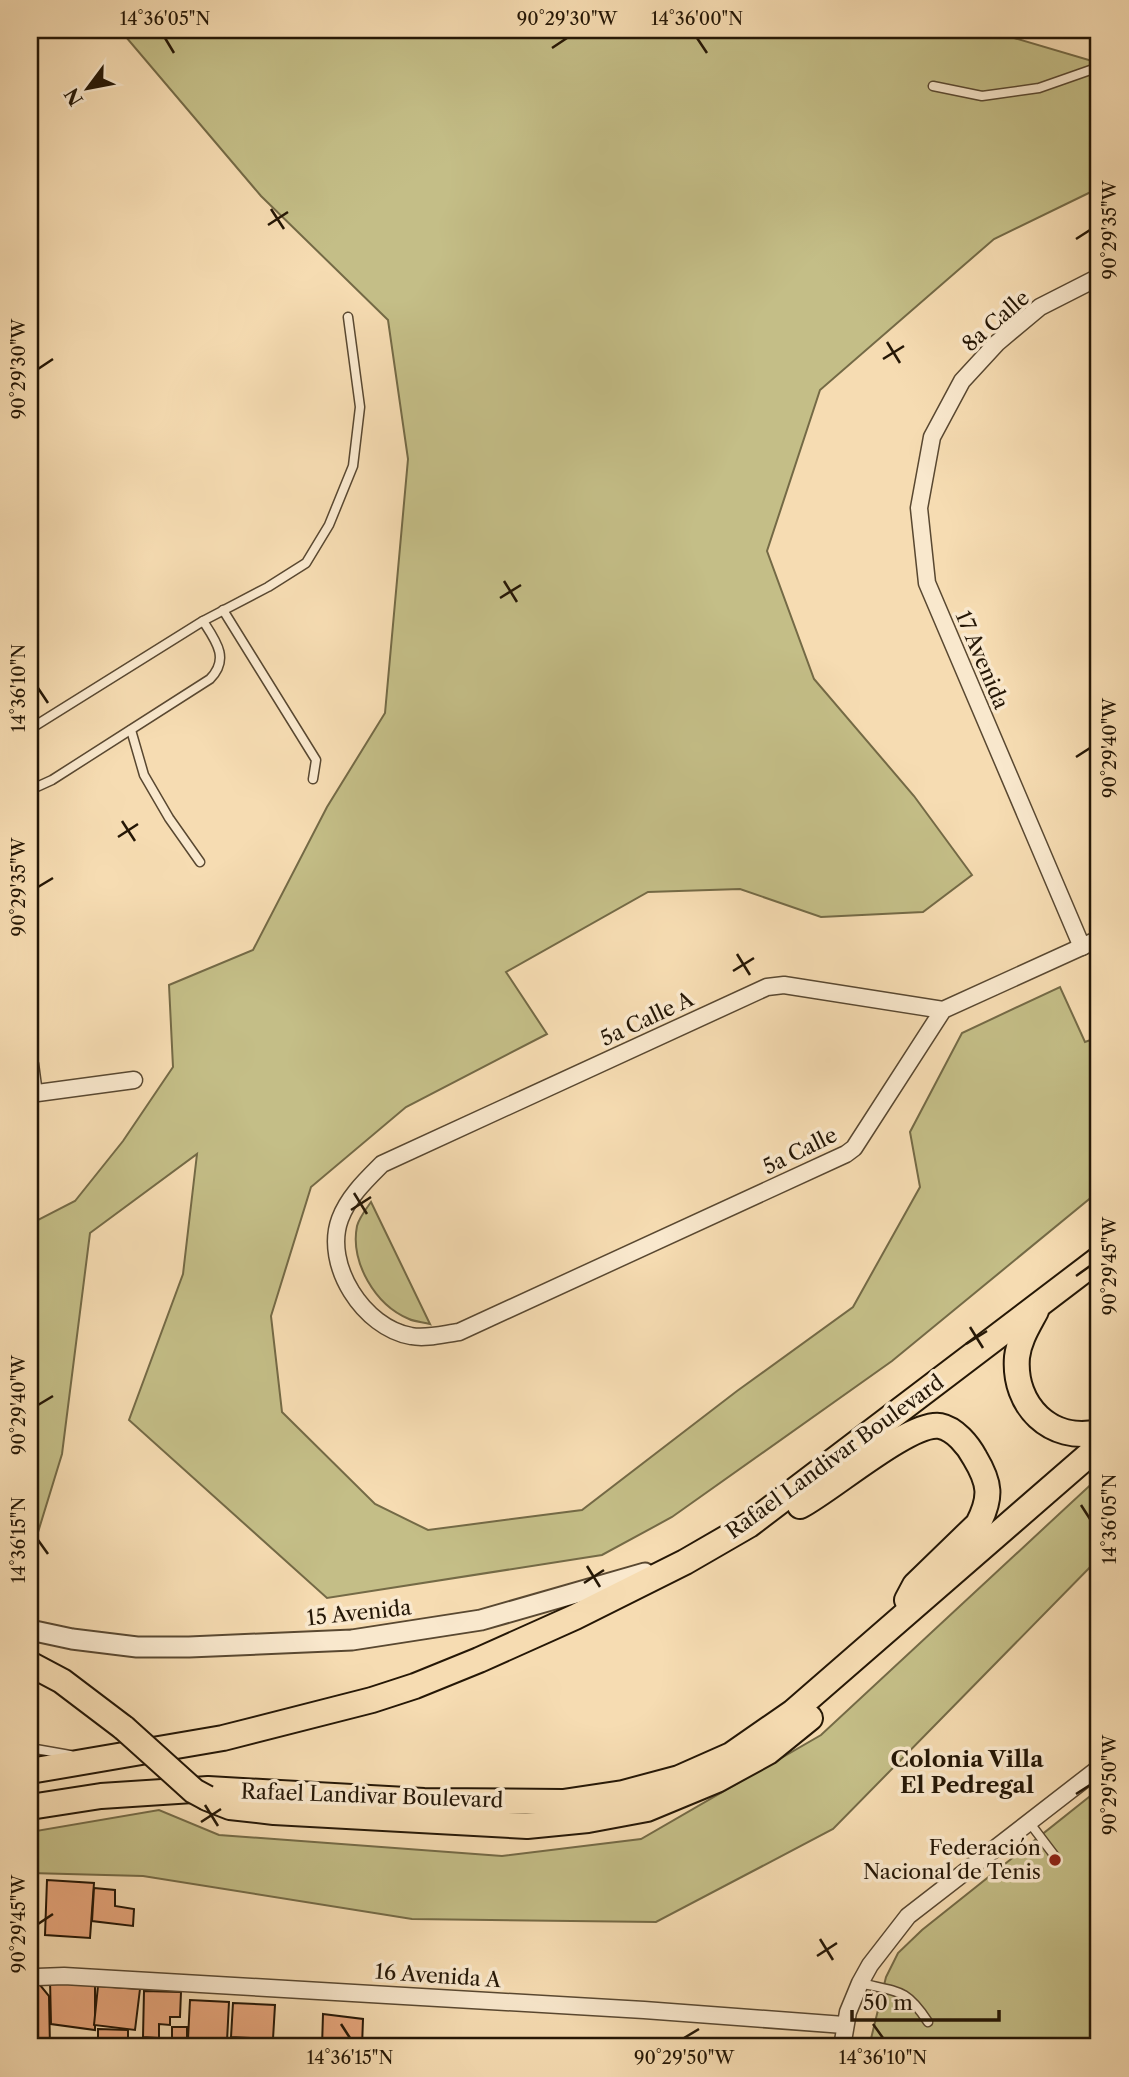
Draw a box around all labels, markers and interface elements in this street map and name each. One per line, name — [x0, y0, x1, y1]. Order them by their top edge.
text: 14°36'05"N — [120, 8, 210, 30]
text: 90°29'30"W — [517, 8, 618, 30]
text: 14°36'00"N — [651, 8, 743, 30]
north arrow — [52, 52, 122, 122]
text: N — [60, 84, 88, 110]
text: 90°29'35"W — [1099, 179, 1121, 279]
street label: 8a Calle — [957, 285, 1034, 356]
text: 90°29'30"W — [8, 318, 30, 419]
street label: 17 Avenida — [951, 607, 1015, 713]
text: 14°36'10"N — [8, 644, 30, 732]
text: 90°29'40"W — [1099, 697, 1121, 798]
text: 90°29'35"W — [8, 836, 30, 936]
street label: 5a Calle A — [596, 986, 698, 1051]
street label: 5a Calle — [759, 1122, 841, 1179]
text: 90°29'45"W — [1099, 1216, 1121, 1315]
text: 90°29'40"W — [8, 1354, 30, 1455]
street label: Rafael Landivar Boulevard — [721, 1369, 948, 1544]
text: 14°36'05"N — [1099, 1474, 1121, 1564]
text: 14°36'15"N — [8, 1497, 30, 1583]
street label: 15 Avenida — [305, 1594, 413, 1630]
text: 90°29'50"W — [1099, 1734, 1121, 1835]
district label: Colonia Villa El Pedregal — [890, 1745, 1044, 1799]
street label: Rafael Landivar Boulevard — [240, 1778, 504, 1813]
place label: Federación Nacional de Tenis — [863, 1835, 1041, 1884]
marker: Federación Nacional de Tenis — [1047, 1852, 1063, 1868]
text: 90°29'45"W — [8, 1874, 30, 1973]
street label: 16 Avenida A — [374, 1959, 502, 1992]
scale bar — [852, 1979, 1000, 2023]
text: 50 m — [863, 1990, 913, 2015]
text: 14°36'15"N — [307, 2047, 393, 2069]
text: 90°29'50"W — [634, 2047, 735, 2069]
text: 14°36'10"N — [839, 2047, 927, 2069]

